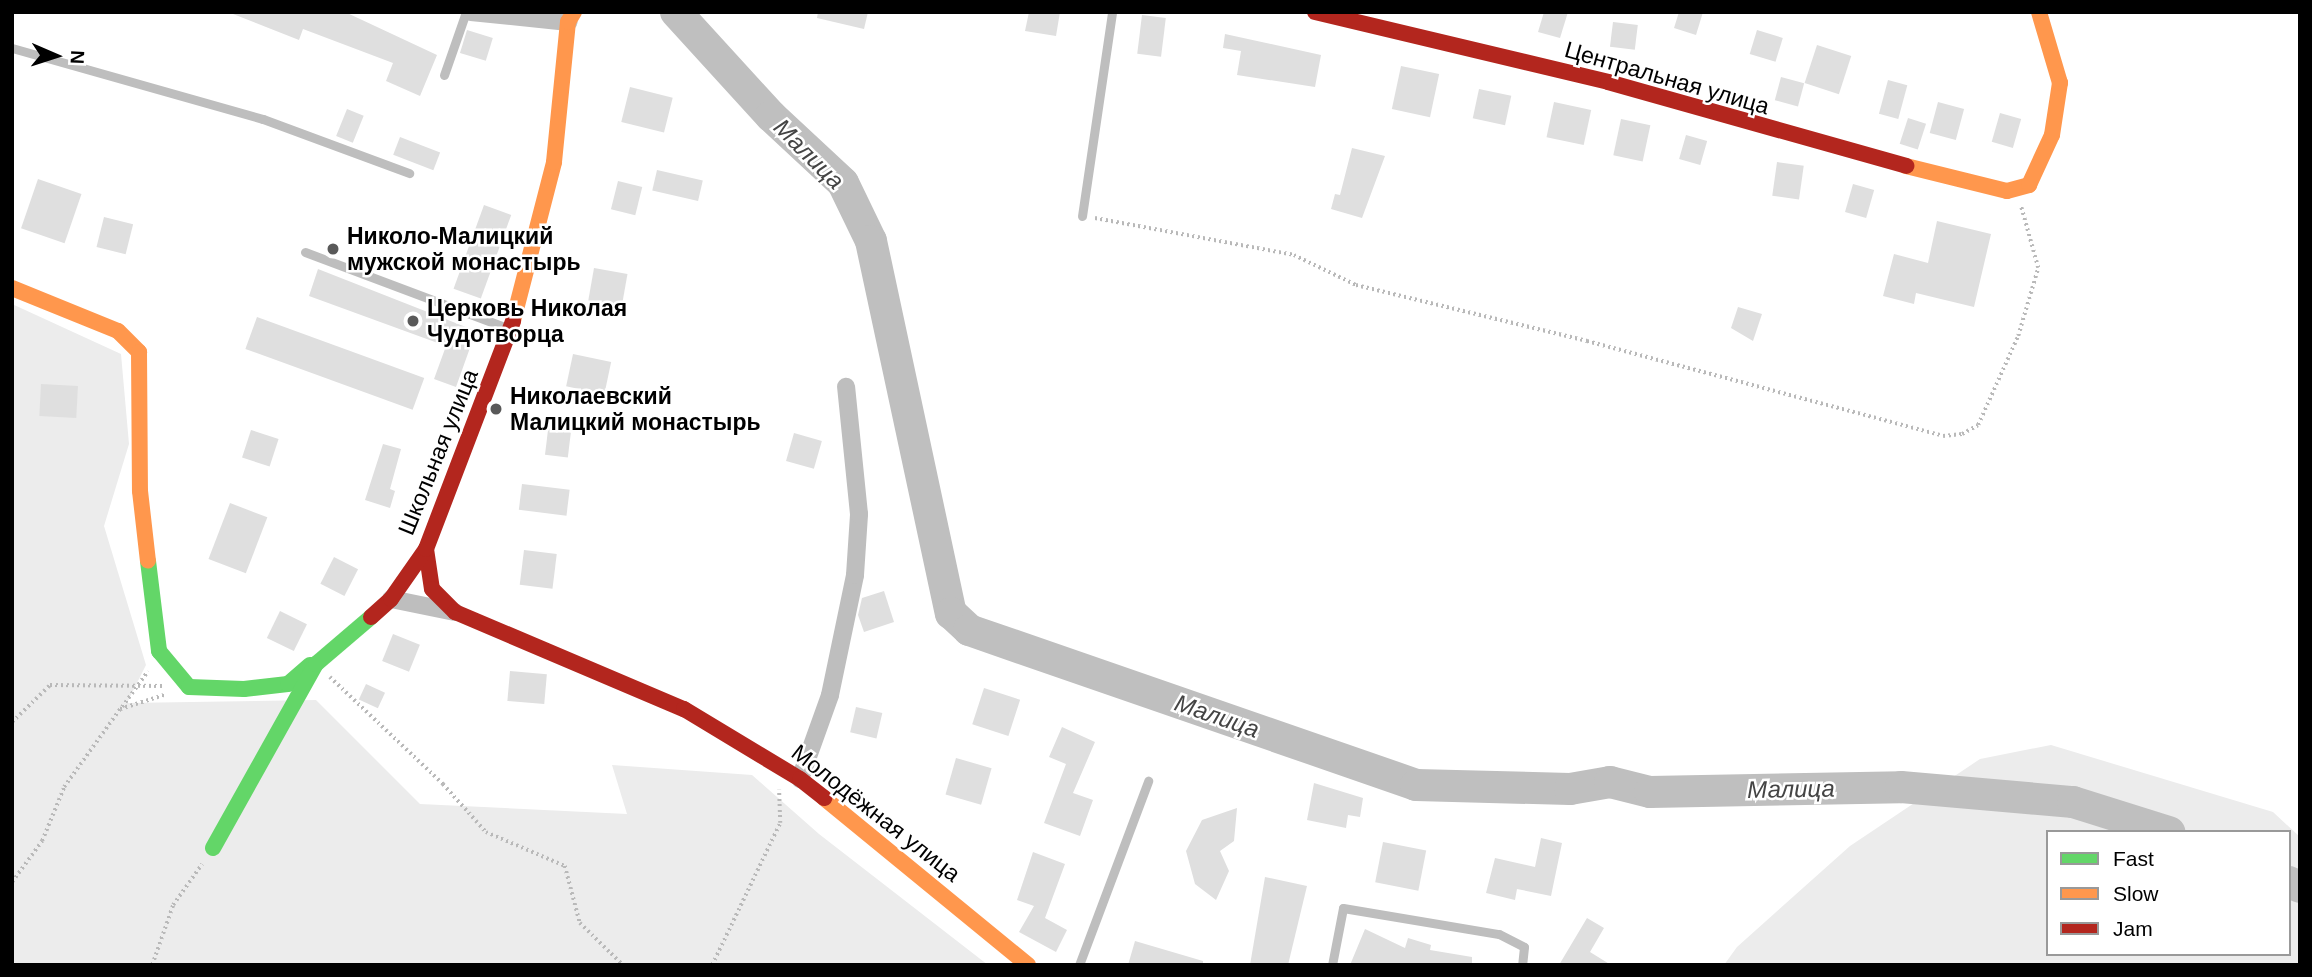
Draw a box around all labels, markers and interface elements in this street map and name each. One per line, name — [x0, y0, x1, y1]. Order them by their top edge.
north arrow — [21, 21, 91, 91]
street label: Центральная улица — [1561, 36, 1773, 120]
text: N — [67, 50, 88, 65]
water label: Малица — [768, 113, 850, 195]
place label: Николо-Малицкий мужской монастырь — [347, 222, 581, 276]
marker: Николо-Малицкий мужской монастырь — [325, 241, 341, 257]
place label: Церковь Николая Чудотворца — [427, 294, 627, 348]
marker: Церковь Николая Чудотворца — [405, 313, 421, 329]
street label: Школьная улица — [392, 365, 484, 539]
place label: Николаевский Малицкий монастырь — [510, 382, 761, 436]
marker: Николаевский Малицкий монастырь — [488, 401, 504, 417]
water label: Малица — [1171, 688, 1263, 744]
street label: Молодёжная улица — [786, 738, 966, 888]
water label: Малица — [1747, 774, 1835, 804]
legend — [2046, 830, 2291, 956]
text: Fast — [2113, 847, 2154, 870]
text: Slow — [2113, 882, 2159, 905]
text: Jam — [2113, 917, 2153, 940]

